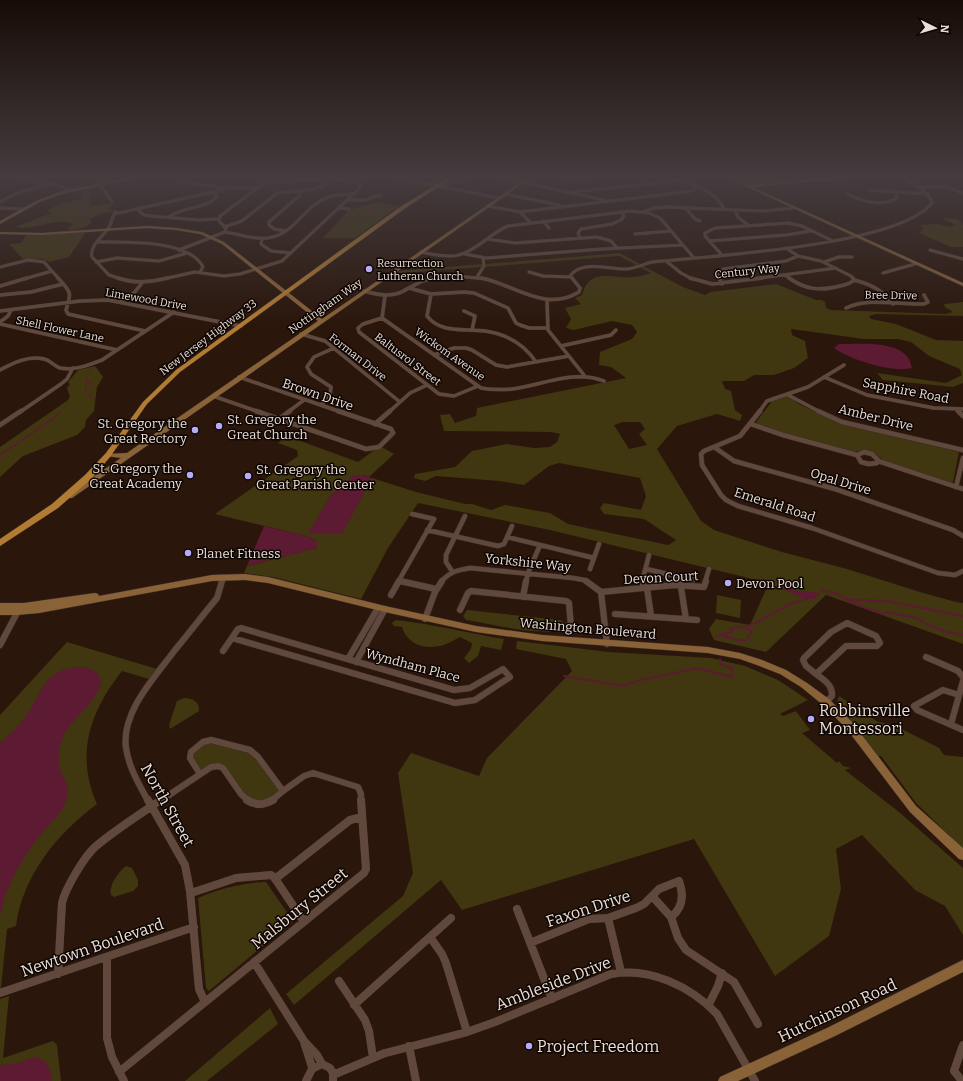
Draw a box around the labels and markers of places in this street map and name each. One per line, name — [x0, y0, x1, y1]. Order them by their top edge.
place label: Resurrection Lutheran Church — [377, 257, 464, 283]
marker: Resurrection Lutheran Church — [364, 264, 374, 274]
place label: St. Gregory the Great Church — [227, 412, 317, 442]
place label: St. Gregory the Great Rectory — [97, 416, 187, 446]
marker: St. Gregory the Great Church — [214, 421, 224, 431]
marker: St. Gregory the Great Rectory — [190, 425, 200, 435]
place label: St. Gregory the Great Academy — [89, 461, 182, 491]
place label: St. Gregory the Great Parish Center — [256, 462, 374, 492]
marker: St. Gregory the Great Academy — [185, 470, 195, 480]
marker: St. Gregory the Great Parish Center — [243, 471, 253, 481]
place label: Planet Fitness — [196, 546, 280, 561]
marker: Planet Fitness — [183, 548, 193, 558]
place label: Devon Pool — [736, 576, 804, 591]
marker: Devon Pool — [723, 578, 733, 588]
place label: Robbinsville Montessori — [819, 701, 910, 738]
marker: Robbinsville Montessori — [806, 714, 816, 724]
place label: Project Freedom — [537, 1037, 659, 1056]
marker: Project Freedom — [524, 1041, 534, 1051]

